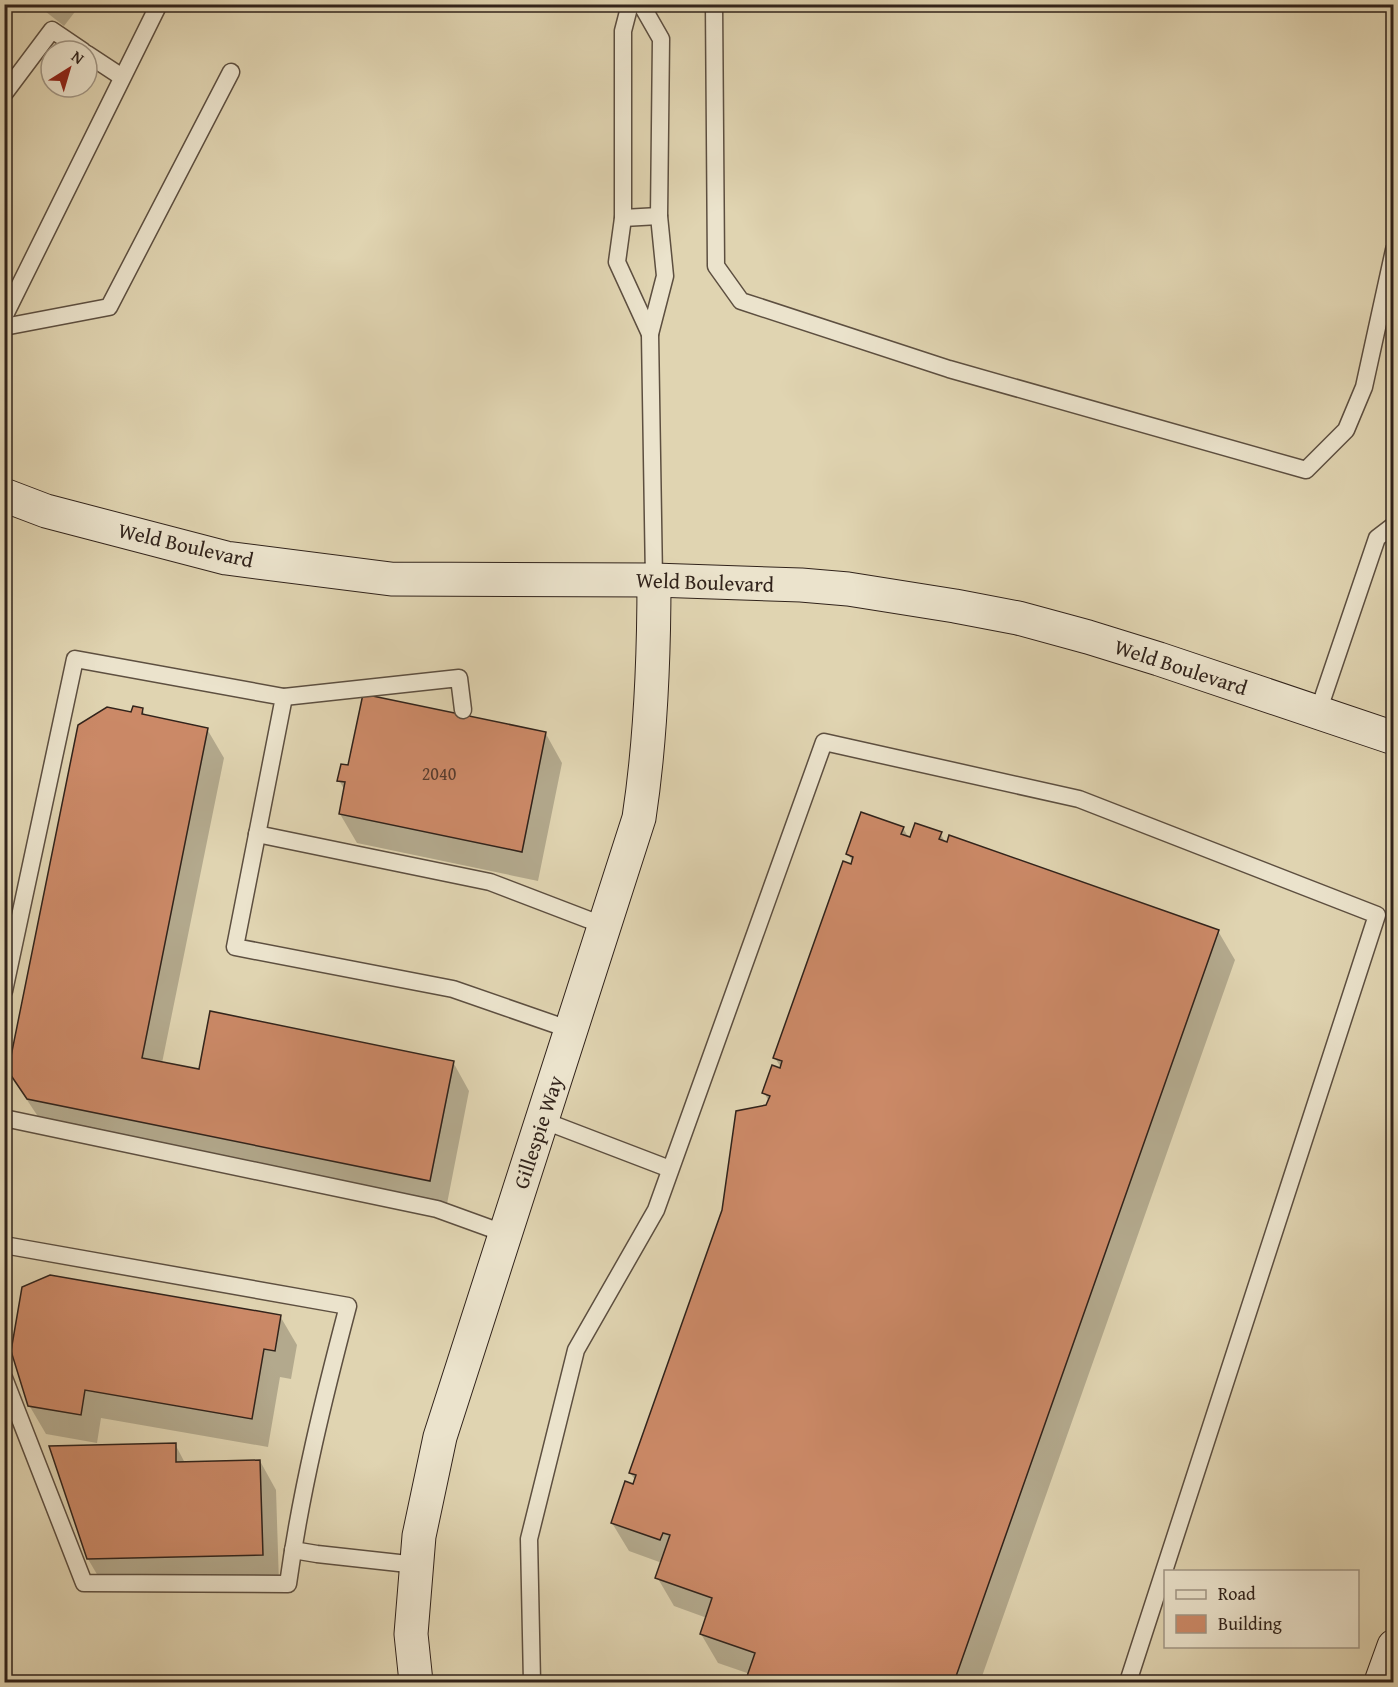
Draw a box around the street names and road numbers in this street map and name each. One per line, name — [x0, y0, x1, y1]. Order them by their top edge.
street label: Weld Boulevard — [115, 514, 257, 576]
street label: Weld Boulevard — [636, 564, 775, 600]
street label: Weld Boulevard — [1111, 631, 1252, 703]
street label: Gillespie Way — [505, 1071, 571, 1193]

